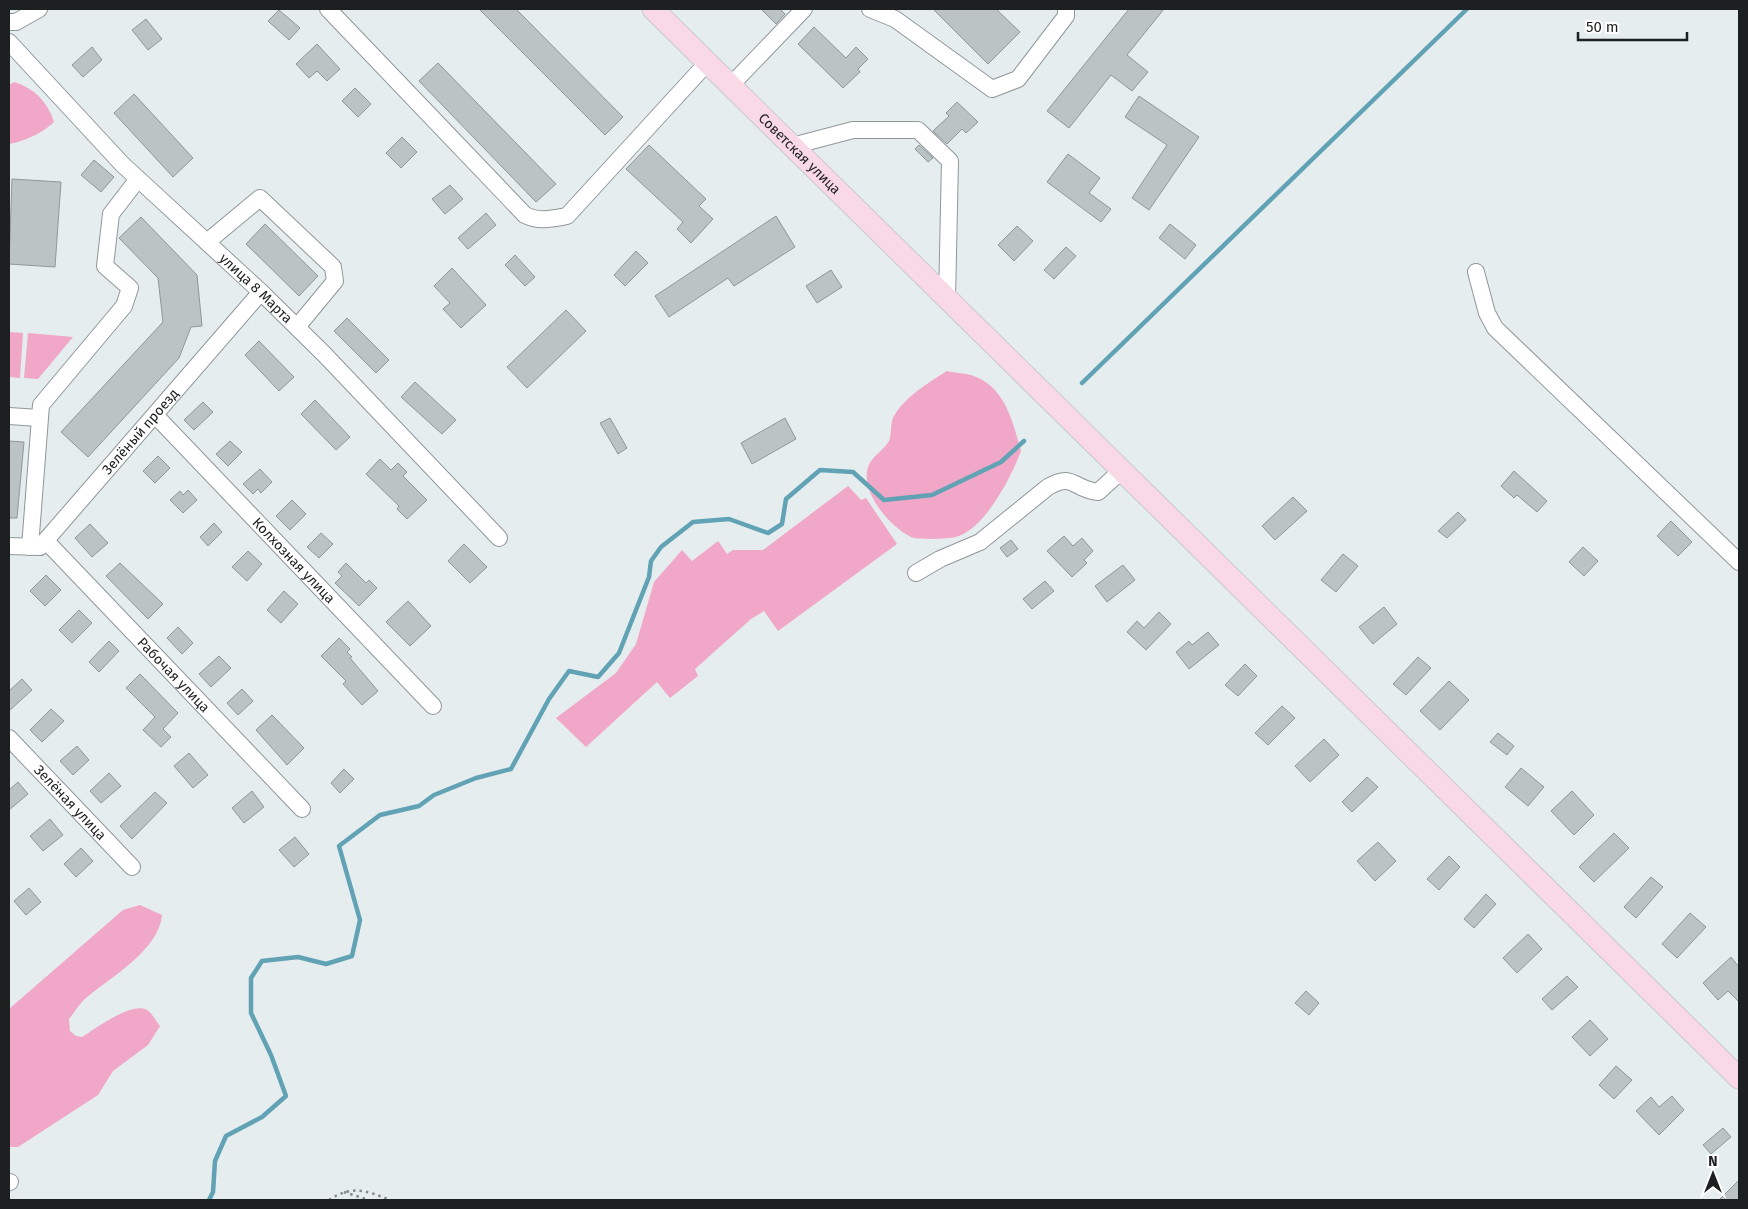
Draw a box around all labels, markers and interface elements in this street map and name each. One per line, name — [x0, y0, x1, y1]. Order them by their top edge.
scale bar — [1578, 10, 1687, 42]
text: 50 m — [1586, 18, 1619, 36]
street label: Советская улица — [755, 110, 844, 198]
street label: улица 8 Марта — [216, 250, 296, 327]
street label: Зелёный проезд — [99, 385, 182, 478]
street label: Колхозная улица — [249, 514, 338, 607]
street label: Рабочая улица — [134, 634, 213, 716]
street label: Зелёная улица — [30, 762, 110, 844]
north arrow — [1688, 1149, 1738, 1199]
text: N — [1708, 1153, 1718, 1170]

